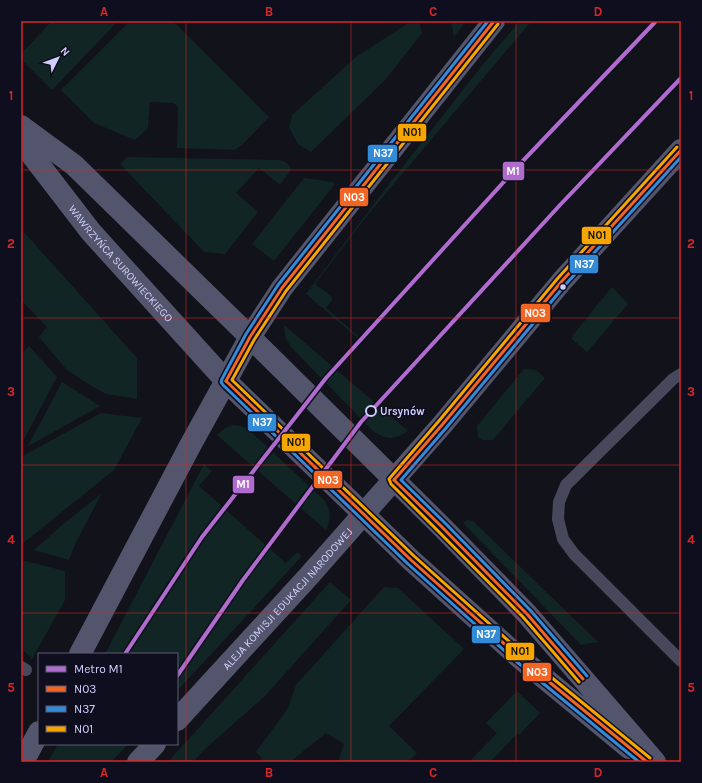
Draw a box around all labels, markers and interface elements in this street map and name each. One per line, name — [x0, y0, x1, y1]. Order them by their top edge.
text: A — [100, 4, 108, 19]
text: B — [265, 4, 273, 19]
text: C — [429, 4, 437, 19]
text: D — [594, 4, 603, 19]
north arrow — [38, 38, 78, 78]
text: N — [58, 44, 73, 59]
text: 1 — [9, 88, 13, 103]
text: 1 — [689, 88, 693, 103]
line badge: N01 — [397, 123, 427, 142]
text: N01 — [403, 126, 421, 139]
line badge: N37 — [367, 144, 398, 163]
text: N37 — [373, 147, 394, 160]
line badge: M1 — [502, 161, 525, 181]
text: M1 — [506, 165, 520, 178]
line badge: N03 — [339, 187, 369, 207]
text: N03 — [343, 191, 365, 204]
street label: WAWRZYŃCA SUROWIECKIEGO — [66, 202, 175, 325]
line badge: N01 — [581, 226, 612, 245]
text: N01 — [588, 229, 606, 242]
text: 2 — [7, 236, 15, 251]
text: 2 — [687, 236, 695, 251]
line badge: N37 — [569, 254, 599, 274]
text: N37 — [574, 258, 595, 271]
unlabelled marker — [558, 282, 568, 292]
line badge: N03 — [520, 303, 551, 323]
text: N03 — [524, 307, 546, 320]
text: 3 — [7, 384, 15, 399]
text: 3 — [687, 384, 695, 399]
marker: Ursynów — [365, 405, 377, 417]
place label: Ursynów — [380, 405, 425, 418]
line badge: N37 — [247, 413, 277, 432]
text: N37 — [252, 416, 273, 429]
line badge: N01 — [281, 433, 311, 452]
text: N01 — [287, 436, 305, 449]
line badge: N03 — [313, 470, 343, 489]
text: N03 — [317, 474, 339, 487]
line badge: M1 — [232, 475, 255, 494]
text: M1 — [236, 478, 250, 491]
street label: ALEJA KOMISJI EDUKACJI NARODOWEJ — [220, 525, 355, 673]
text: 4 — [7, 532, 15, 547]
text: 4 — [687, 532, 695, 547]
line badge: N37 — [471, 625, 501, 644]
text: N37 — [476, 628, 497, 641]
line badge: N01 — [505, 642, 535, 661]
text: N01 — [511, 645, 529, 658]
legend — [38, 653, 178, 745]
text: Metro M1 — [74, 662, 123, 676]
line badge: N03 — [522, 662, 552, 682]
text: N03 — [526, 666, 548, 679]
text: 5 — [7, 680, 15, 695]
text: 5 — [687, 680, 695, 695]
text: N03 — [74, 682, 96, 696]
text: N37 — [74, 702, 95, 716]
text: N01 — [74, 722, 93, 736]
text: A — [100, 765, 108, 780]
text: B — [265, 765, 273, 780]
text: C — [429, 765, 437, 780]
text: D — [594, 765, 603, 780]

